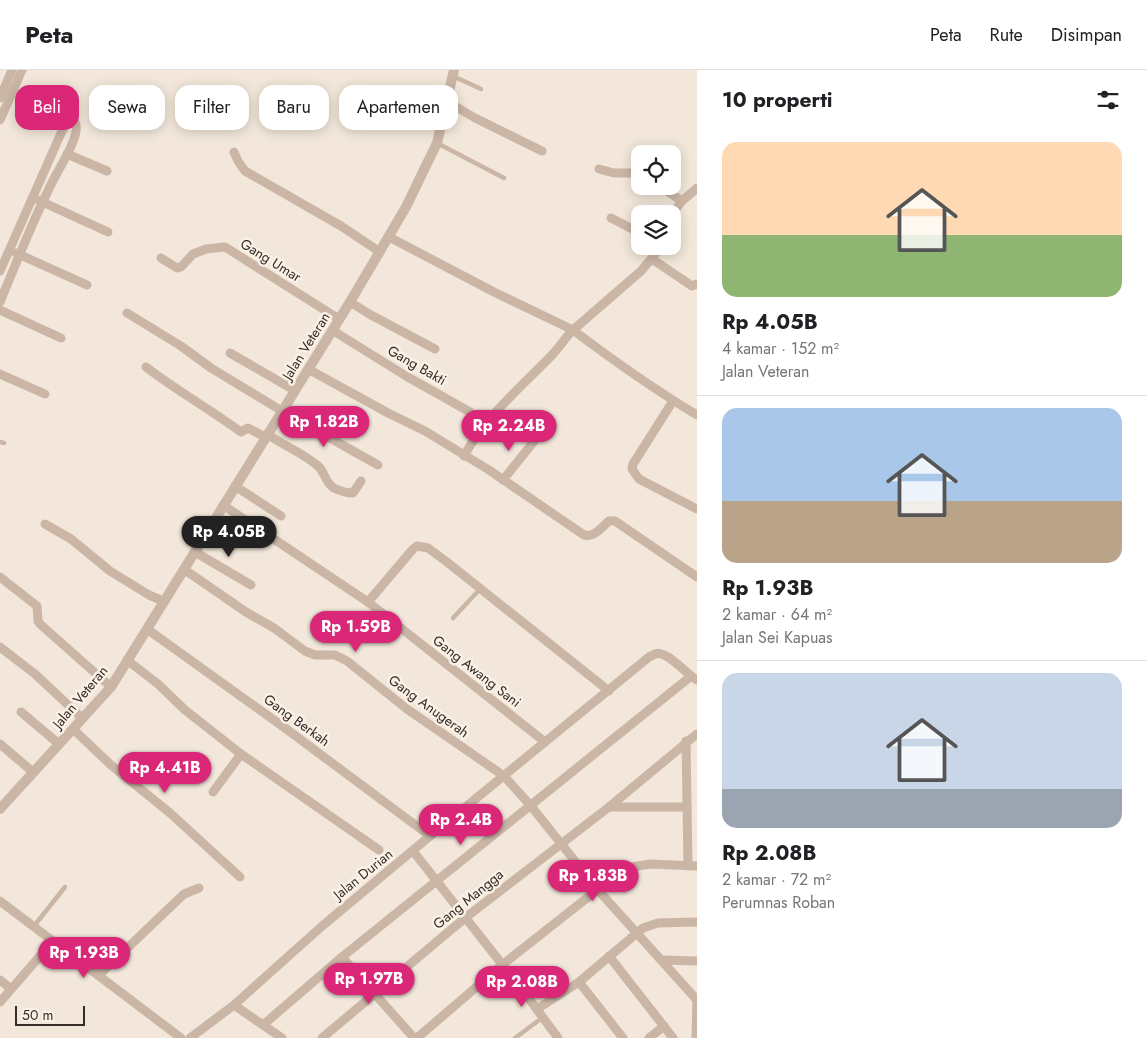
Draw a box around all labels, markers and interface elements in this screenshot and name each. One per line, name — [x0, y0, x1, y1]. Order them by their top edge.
text: Peta — [25, 17, 74, 52]
text: Peta — [930, 22, 962, 48]
text: Rute — [990, 22, 1023, 48]
text: Disimpan — [1051, 22, 1122, 48]
chip: Beli — [15, 85, 79, 130]
chip: Sewa — [89, 85, 165, 130]
chip: Filter — [175, 85, 249, 130]
chip: Baru — [259, 85, 329, 130]
chip: Apartemen — [339, 85, 458, 130]
text: 10 properti — [722, 85, 833, 115]
icon: filters — [1094, 86, 1122, 114]
map controls — [631, 145, 681, 255]
button: locate — [631, 145, 681, 195]
icon: home — [877, 175, 967, 265]
button: layers — [631, 205, 681, 255]
street label: Gang Umar — [237, 233, 305, 287]
text: Rp 4.05B — [722, 307, 818, 337]
street label: Jalan Veteran — [276, 308, 335, 385]
text: 4 kamar · 152 m² — [722, 337, 839, 360]
street label: Gang Bakti — [384, 340, 450, 390]
text: Jalan Veteran — [722, 360, 809, 383]
pin: Rp 1.82B — [272, 406, 376, 448]
text: Rp 1.82B — [289, 410, 359, 433]
pin: Rp 2.24B — [457, 410, 561, 452]
text: Rp 2.24B — [473, 414, 545, 437]
icon: home — [877, 440, 967, 530]
pin: Rp 4.05B — [177, 516, 281, 558]
text: Rp 4.05B — [193, 520, 265, 543]
text: Rp 1.93B — [722, 573, 813, 603]
text: 2 kamar · 64 m² — [722, 603, 832, 626]
pin: Rp 1.59B — [304, 610, 408, 653]
text: Rp 1.59B — [321, 615, 391, 638]
text: Jalan Sei Kapuas — [722, 626, 832, 649]
street label: Gang Awang Sani — [429, 630, 525, 712]
street label: Jalan Veteran — [47, 661, 112, 734]
street label: Gang Anugerah — [385, 670, 473, 742]
street label: Gang Berkah — [260, 689, 334, 751]
icon: home — [877, 705, 967, 795]
pin: Rp 4.41B — [113, 752, 217, 794]
text: Rp 4.41B — [129, 756, 201, 779]
pin: Rp 2.4B — [415, 804, 507, 846]
text: Rp 2.4B — [430, 808, 492, 831]
text: Rp 2.08B — [722, 838, 816, 868]
street label: Jalan Durian — [328, 844, 397, 905]
pin: Rp 1.83B — [541, 860, 645, 902]
street label: Gang Mangga — [429, 864, 507, 934]
text: Rp 1.83B — [559, 864, 627, 887]
text: 2 kamar · 72 m² — [722, 868, 831, 891]
text: Perumnas Roban — [722, 891, 835, 914]
pin: Rp 1.93B — [32, 936, 136, 979]
text: Rp 1.93B — [49, 941, 119, 964]
pin: Rp 1.97B — [317, 962, 421, 1005]
pin: Rp 2.08B — [470, 966, 574, 1008]
text: Rp 1.97B — [335, 967, 403, 990]
text: Rp 2.08B — [486, 970, 558, 993]
scale bar — [15, 1003, 85, 1026]
text: 50 m — [22, 1005, 53, 1025]

